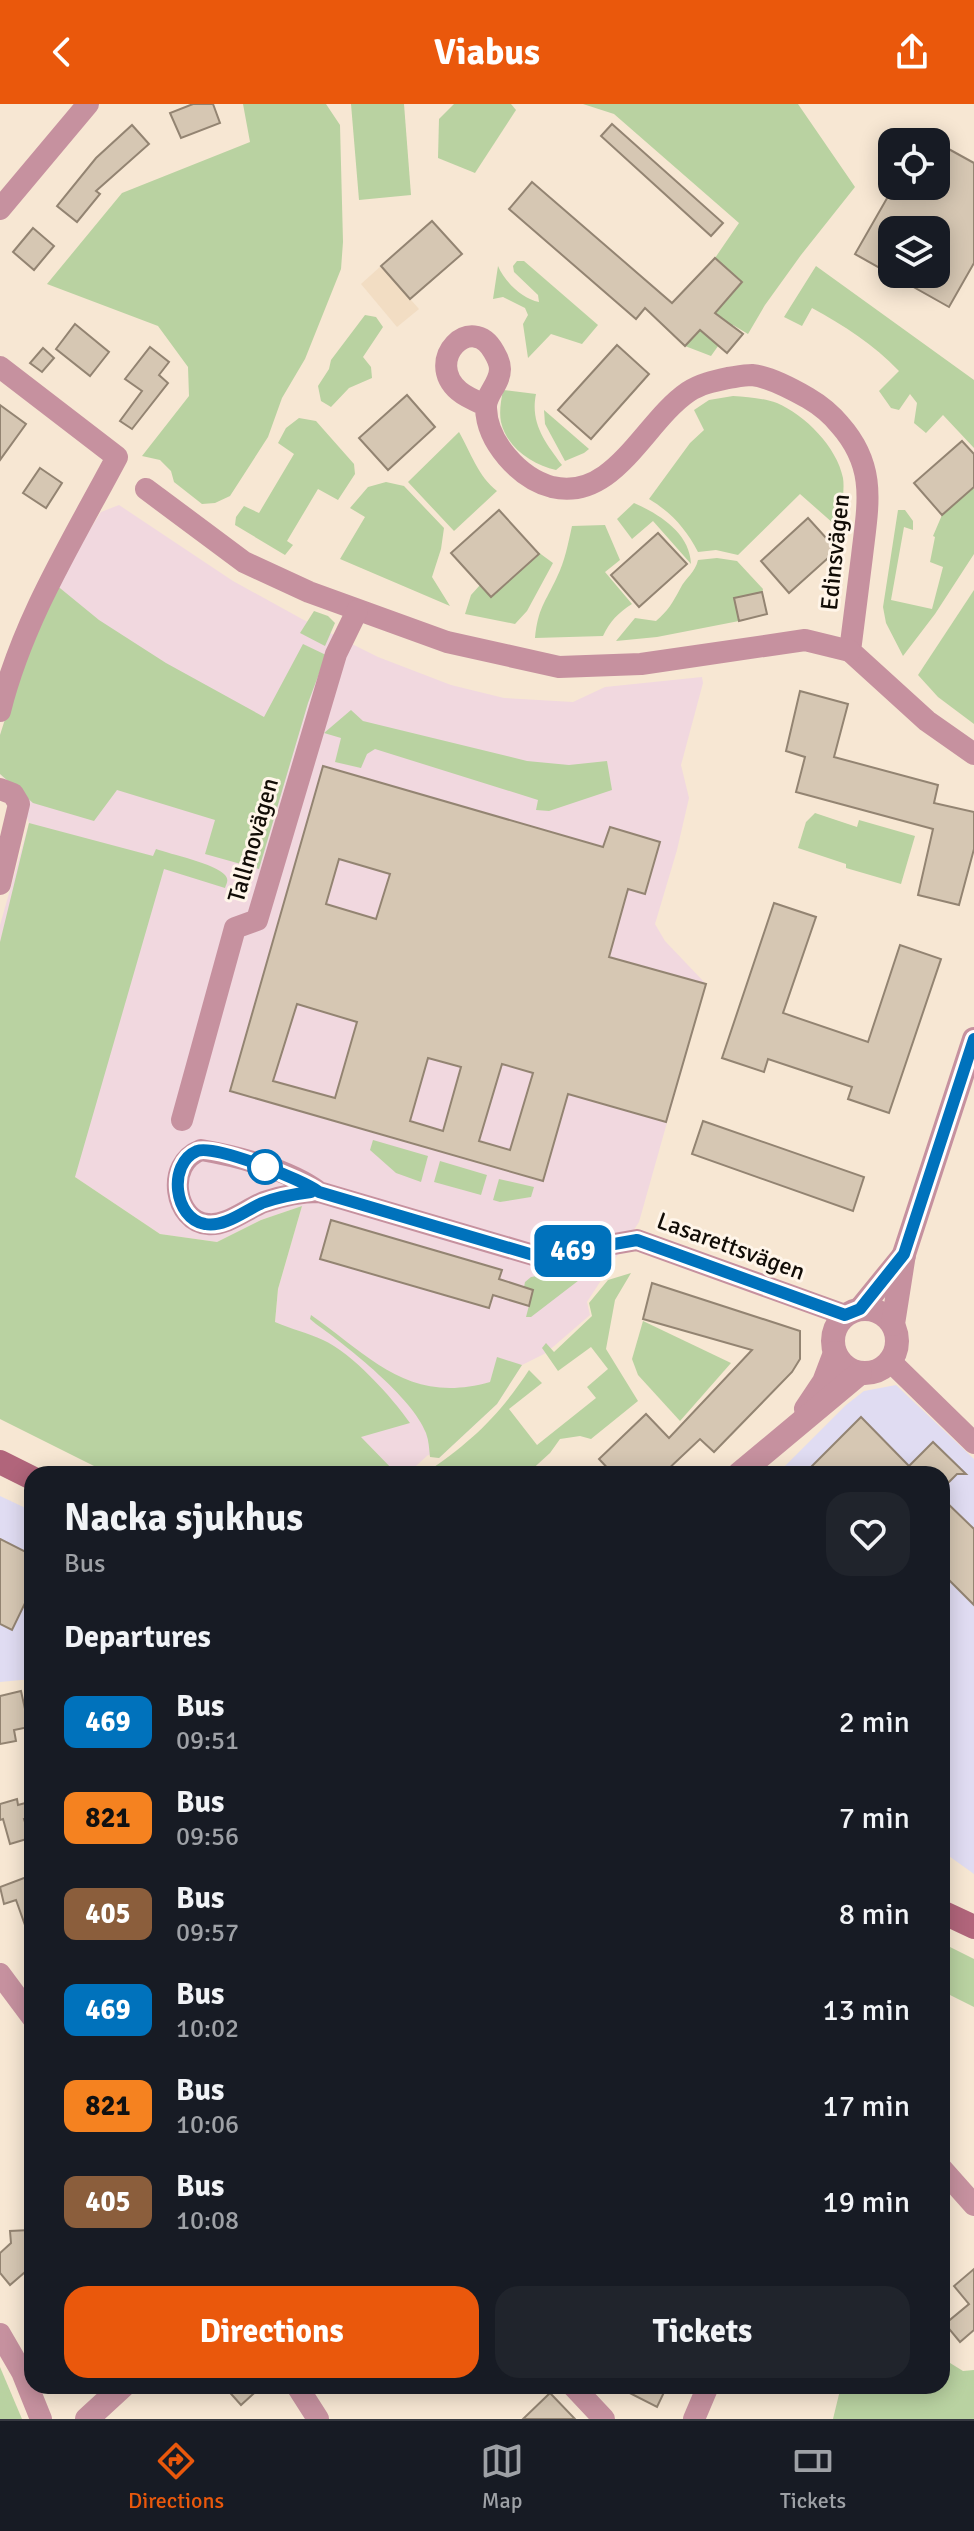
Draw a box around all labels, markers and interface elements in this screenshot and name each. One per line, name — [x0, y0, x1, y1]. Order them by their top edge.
icon: back — [40, 30, 84, 74]
text: Viabus — [434, 30, 540, 75]
icon: share — [890, 30, 934, 74]
map controls — [878, 128, 950, 288]
button: locate — [878, 128, 950, 200]
button: layers — [878, 216, 950, 288]
street label: Edinsvägen — [814, 492, 856, 612]
street label: Tallmovägen — [221, 774, 285, 906]
unlabelled marker — [248, 1150, 282, 1184]
street label: Lasarettsvägen — [653, 1205, 809, 1287]
line badge: 469 — [527, 1225, 619, 1277]
text: 469 — [550, 1234, 596, 1268]
button: heart — [826, 1492, 910, 1576]
text: Nacka sjukhus — [64, 1494, 303, 1541]
text: Bus — [64, 1548, 105, 1580]
text: Departures — [64, 1619, 211, 1656]
text: Bus — [176, 1688, 224, 1725]
text: 2 min — [839, 1704, 910, 1741]
text: 469 — [85, 1705, 131, 1739]
text: 09:51 — [176, 1725, 239, 1757]
text: Bus — [176, 1784, 224, 1821]
text: 7 min — [839, 1800, 910, 1837]
text: 821 — [85, 1801, 131, 1835]
text: 09:56 — [176, 1821, 239, 1853]
text: Bus — [176, 1880, 224, 1917]
text: 8 min — [839, 1896, 910, 1933]
text: 405 — [85, 1897, 131, 1931]
text: 09:57 — [176, 1917, 239, 1949]
text: Bus — [176, 1976, 224, 2013]
text: 13 min — [823, 1992, 910, 2029]
text: 469 — [85, 1993, 131, 2027]
text: 10:02 — [176, 2013, 239, 2045]
text: Bus — [176, 2072, 224, 2109]
text: 17 min — [823, 2088, 910, 2125]
text: 821 — [85, 2089, 131, 2123]
text: 10:06 — [176, 2109, 239, 2141]
text: Bus — [176, 2168, 224, 2205]
text: 19 min — [823, 2184, 910, 2221]
text: 405 — [85, 2185, 131, 2219]
text: 10:08 — [176, 2205, 239, 2237]
button: Directions — [64, 2286, 479, 2378]
button: Tickets — [495, 2286, 910, 2378]
tab: Directions — [128, 2439, 224, 2514]
tab: Map — [480, 2439, 524, 2514]
tab: Tickets — [780, 2439, 846, 2514]

